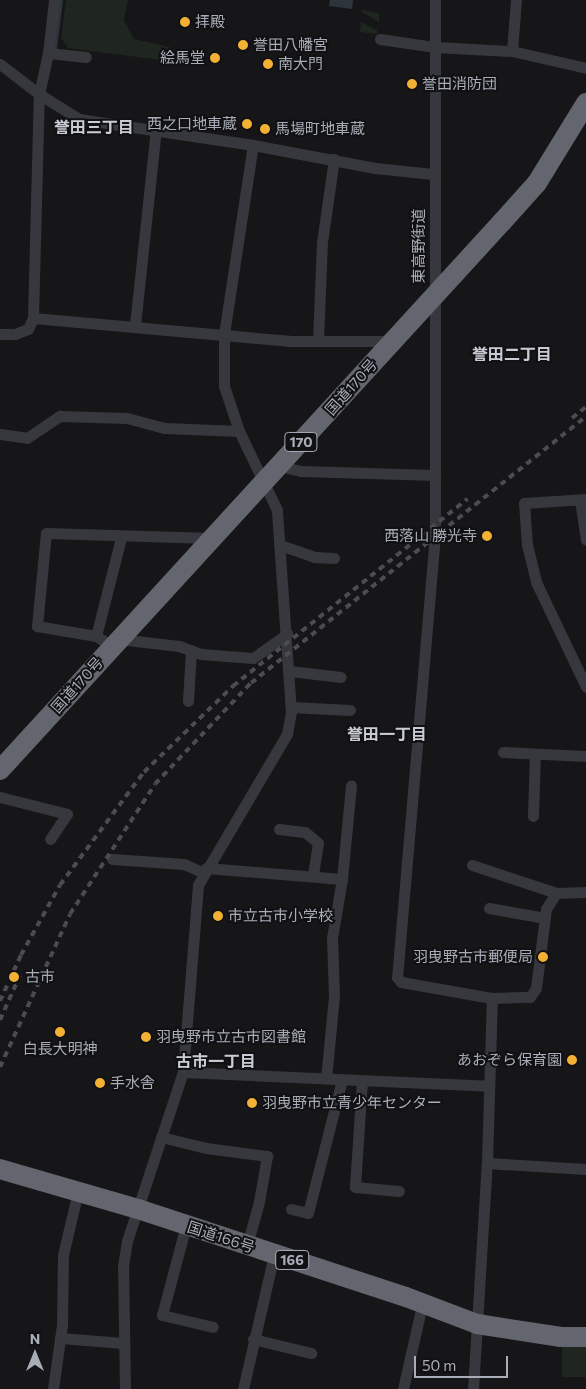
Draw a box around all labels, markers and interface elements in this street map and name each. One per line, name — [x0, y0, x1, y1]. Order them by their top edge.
place label: 拝殿 — [195, 13, 225, 31]
marker: 拝殿 — [179, 16, 191, 28]
place label: 誉田八幡宮 — [253, 36, 328, 54]
marker: 誉田八幡宮 — [237, 39, 249, 51]
place label: 絵馬堂 — [160, 49, 205, 67]
marker: 絵馬堂 — [209, 52, 221, 64]
place label: 南大門 — [278, 55, 323, 73]
marker: 南大門 — [262, 58, 274, 70]
place label: 誉田消防団 — [422, 75, 497, 93]
marker: 誉田消防団 — [406, 78, 418, 90]
place label: 西之口地車蔵 — [147, 115, 237, 133]
district label: 誉田三丁目 — [54, 117, 134, 137]
marker: 西之口地車蔵 — [241, 118, 253, 130]
place label: 馬場町地車蔵 — [275, 120, 365, 138]
marker: 馬場町地車蔵 — [259, 123, 271, 135]
street label: 東高野街道 — [410, 209, 428, 283]
district label: 誉田二丁目 — [472, 344, 552, 364]
street label: 国道170号 — [321, 355, 381, 419]
road number: 170 — [284, 431, 318, 454]
place label: 西落山 勝光寺 — [384, 527, 477, 545]
marker: 西落山 勝光寺 — [481, 530, 493, 542]
street label: 国道170号 — [47, 653, 107, 717]
district label: 誉田一丁目 — [347, 724, 427, 744]
place label: 市立古市小学校 — [228, 907, 333, 925]
marker: 市立古市小学校 — [212, 910, 224, 922]
place label: 羽曳野古市郵便局 — [413, 948, 533, 966]
marker: 羽曳野古市郵便局 — [537, 951, 549, 963]
place label: 古市 — [25, 968, 55, 986]
marker: 古市 — [7, 970, 21, 984]
marker: 白長大明神 — [54, 1026, 66, 1038]
place label: 羽曳野市立古市図書館 — [156, 1028, 306, 1046]
marker: 羽曳野市立古市図書館 — [140, 1031, 152, 1043]
place label: 白長大明神 — [23, 1040, 97, 1058]
district label: 古市一丁目 — [176, 1051, 256, 1071]
place label: あおぞら保育園 — [457, 1051, 562, 1069]
marker: あおぞら保育園 — [566, 1054, 578, 1066]
place label: 手水舎 — [110, 1074, 155, 1092]
marker: 手水舎 — [94, 1077, 106, 1089]
place label: 羽曳野市立青少年センター — [262, 1094, 442, 1112]
marker: 羽曳野市立青少年センター — [246, 1097, 258, 1109]
street label: 国道166号 — [185, 1218, 257, 1256]
road number: 166 — [274, 1248, 310, 1272]
north arrow — [10, 1329, 60, 1379]
text: N — [30, 1330, 40, 1347]
scale bar — [416, 1346, 510, 1378]
text: 50 m — [422, 1356, 456, 1374]

